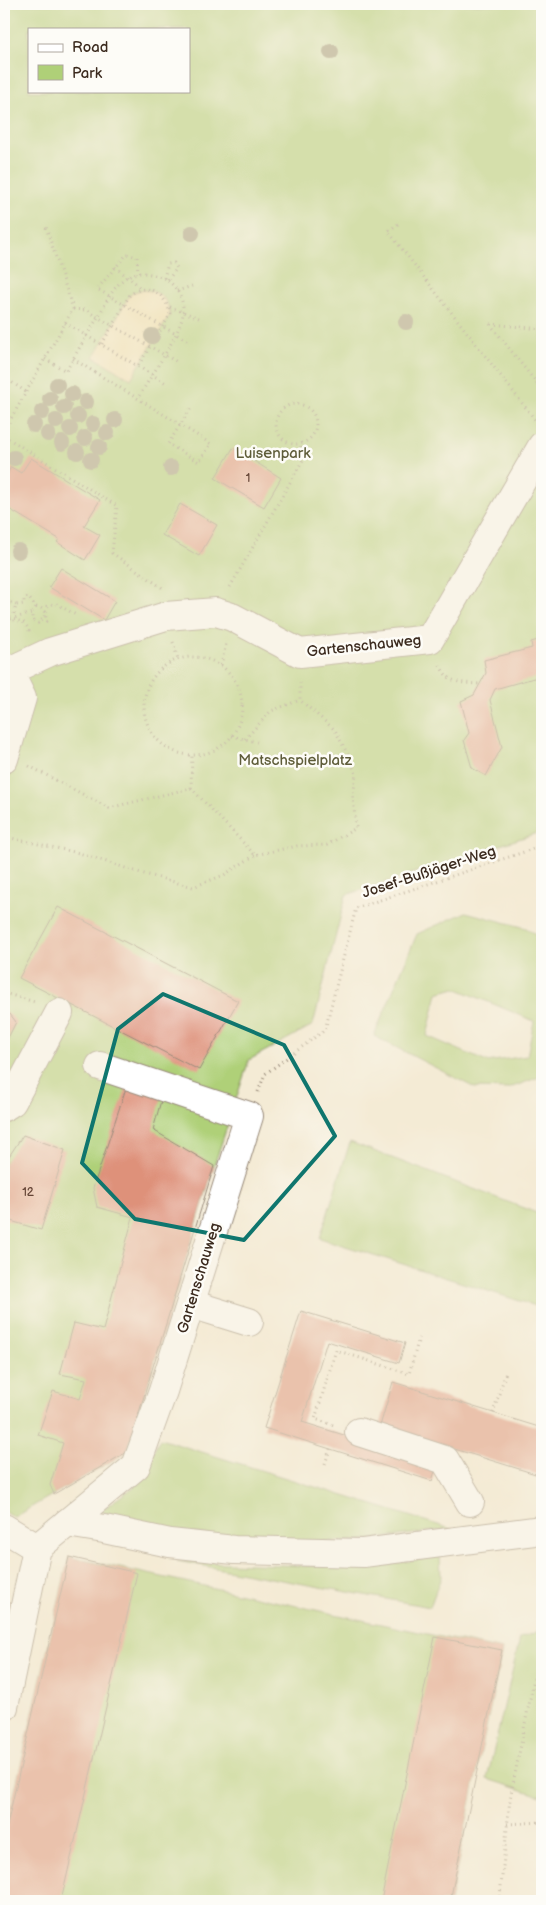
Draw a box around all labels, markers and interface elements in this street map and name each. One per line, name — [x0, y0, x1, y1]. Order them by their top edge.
legend — [28, 28, 190, 92]
text: Road — [72, 38, 108, 57]
text: Park — [72, 64, 103, 83]
park label: Luisenpark — [235, 444, 311, 463]
house number: 1 — [246, 471, 250, 486]
street label: Gartenschauweg — [306, 631, 422, 661]
park label: Matschspielplatz — [238, 751, 353, 770]
street label: Josef-Bußjäger-Weg — [360, 841, 498, 903]
house number: 12 — [22, 1185, 34, 1200]
street label: Gartenschauweg — [173, 1220, 225, 1336]

